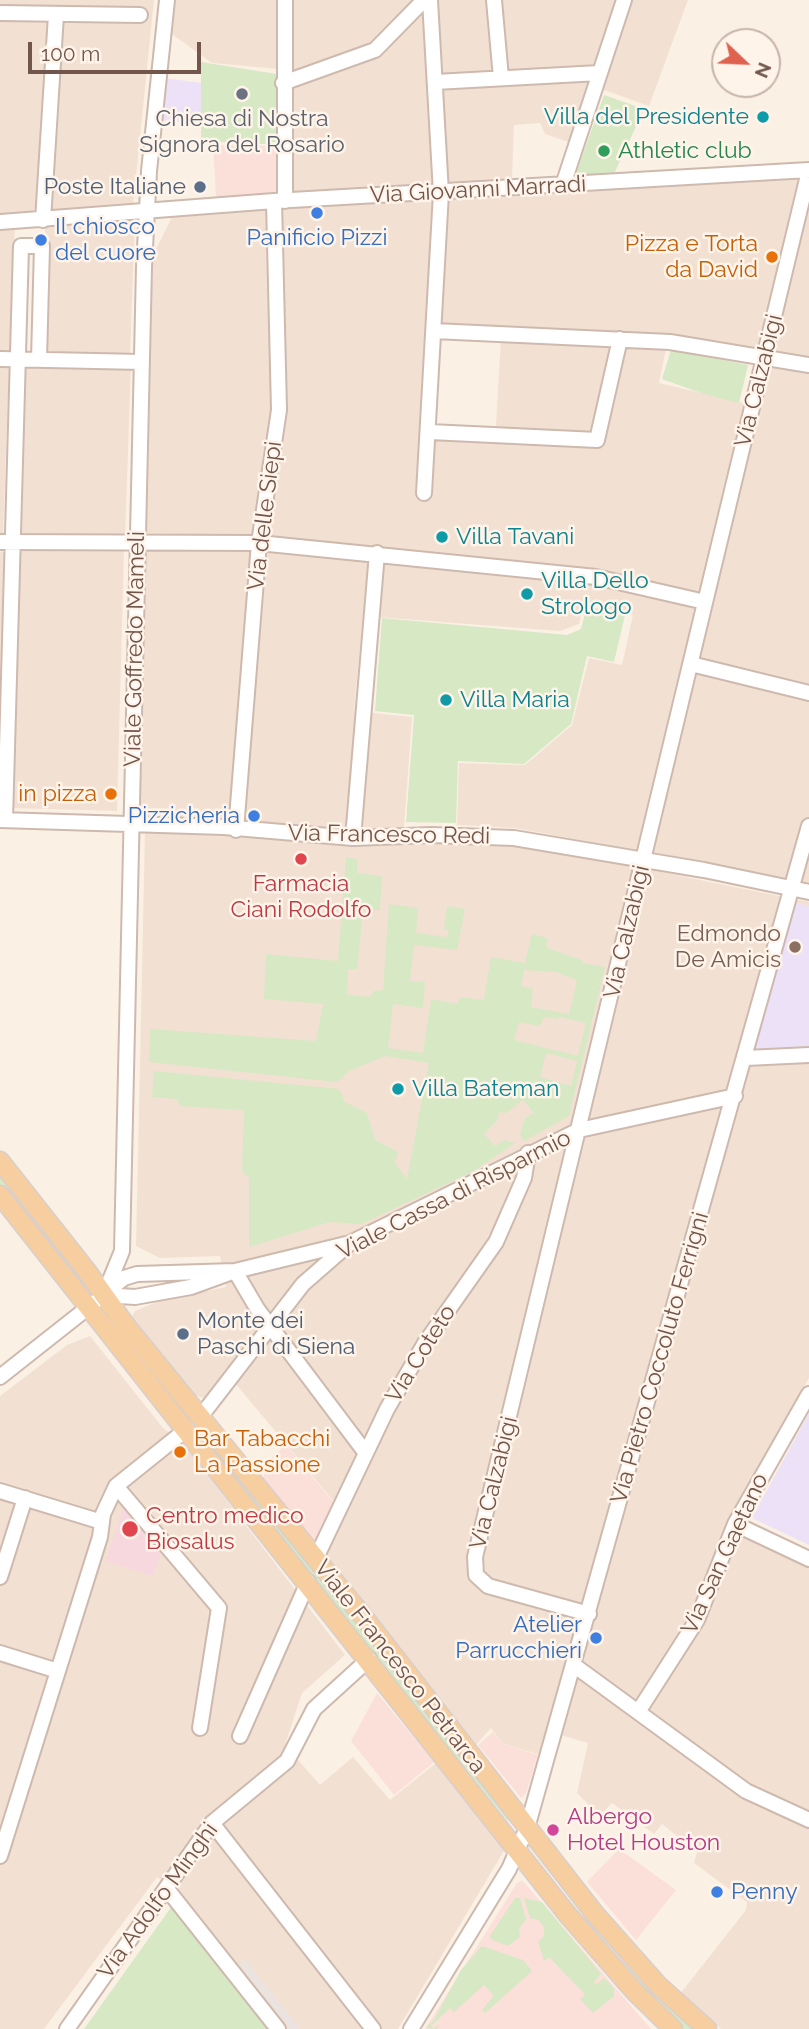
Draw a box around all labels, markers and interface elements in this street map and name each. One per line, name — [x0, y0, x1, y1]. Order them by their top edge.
scale bar — [32, 28, 205, 72]
north arrow — [711, 28, 781, 98]
text: 100 m — [41, 41, 100, 66]
text: N — [751, 59, 776, 81]
marker: Chiesa di Nostra Signora del Rosario — [234, 86, 250, 102]
place label: Villa del Presidente — [544, 103, 749, 131]
place label: Chiesa di Nostra Signora del Rosario — [139, 105, 345, 159]
marker: Villa del Presidente — [755, 109, 771, 125]
place label: Athletic club — [618, 137, 752, 165]
marker: Athletic club — [596, 143, 612, 159]
street label: Via Giovanni Marradi — [369, 171, 587, 209]
place label: Poste Italiane — [44, 173, 186, 201]
marker: Poste Italiane — [192, 179, 208, 195]
marker: Panificio Pizzi — [309, 205, 325, 221]
place label: Il chiosco del cuore — [55, 213, 156, 267]
place label: Panificio Pizzi — [247, 224, 387, 252]
place label: Pizza e Torta da David — [625, 230, 758, 284]
marker: Il chiosco del cuore — [33, 232, 49, 248]
marker: Pizza e Torta da David — [764, 249, 780, 265]
street label: Via Calzabigi — [729, 312, 789, 450]
street label: Via delle Siepi — [242, 440, 288, 592]
place label: Villa Tavani — [456, 523, 574, 551]
marker: Villa Tavani — [434, 529, 450, 545]
street label: Viale Goffredo Mameli — [119, 531, 151, 767]
place label: Villa Dello Strologo — [541, 567, 649, 621]
marker: Villa Dello Strologo — [519, 586, 535, 602]
place label: Villa Maria — [460, 686, 570, 714]
marker: Villa Maria — [438, 692, 454, 708]
place label: in pizza — [18, 780, 97, 808]
marker: in pizza — [103, 786, 119, 802]
place label: Pizzicheria — [128, 802, 240, 830]
marker: Pizzicheria — [246, 808, 262, 824]
street label: Via Francesco Redi — [288, 819, 490, 851]
marker: Farmacia Ciani Rodolfo — [293, 851, 309, 867]
street label: Via Calzabigi — [598, 863, 656, 1001]
place label: Farmacia Ciani Rodolfo — [230, 870, 372, 924]
place label: Edmondo De Amicis — [675, 920, 781, 974]
marker: Edmondo De Amicis — [787, 939, 803, 955]
place label: Villa Bateman — [412, 1075, 559, 1103]
marker: Villa Bateman — [390, 1081, 406, 1097]
street label: Viale Cassa di Risparmio — [333, 1124, 575, 1266]
street label: Via Pietro Coccoluto Ferrigni — [605, 1209, 715, 1507]
street label: Via Coteto — [380, 1300, 462, 1408]
place label: Monte dei Paschi di Siena — [197, 1307, 355, 1361]
marker: Monte dei Paschi di Siena — [175, 1326, 191, 1342]
street label: Via Calzabigi — [464, 1414, 524, 1552]
place label: Bar Tabacchi La Passione — [194, 1425, 330, 1479]
marker: Bar Tabacchi La Passione — [172, 1444, 188, 1460]
street label: Via San Gaetano — [676, 1469, 774, 1639]
place label: Centro medico Biosalus — [146, 1502, 304, 1556]
marker: Centro medico Biosalus — [120, 1519, 140, 1539]
street label: Viale Francesco Petrarca — [308, 1555, 492, 1779]
place label: Atelier Parrucchieri — [455, 1611, 582, 1665]
marker: Atelier Parrucchieri — [588, 1630, 604, 1646]
place label: Albergo Hotel Houston — [567, 1803, 720, 1857]
street label: Via Adolfo Minghi — [92, 1817, 224, 1985]
marker: Albergo Hotel Houston — [545, 1822, 561, 1838]
place label: Penny — [731, 1878, 798, 1906]
marker: Penny — [709, 1884, 725, 1900]

